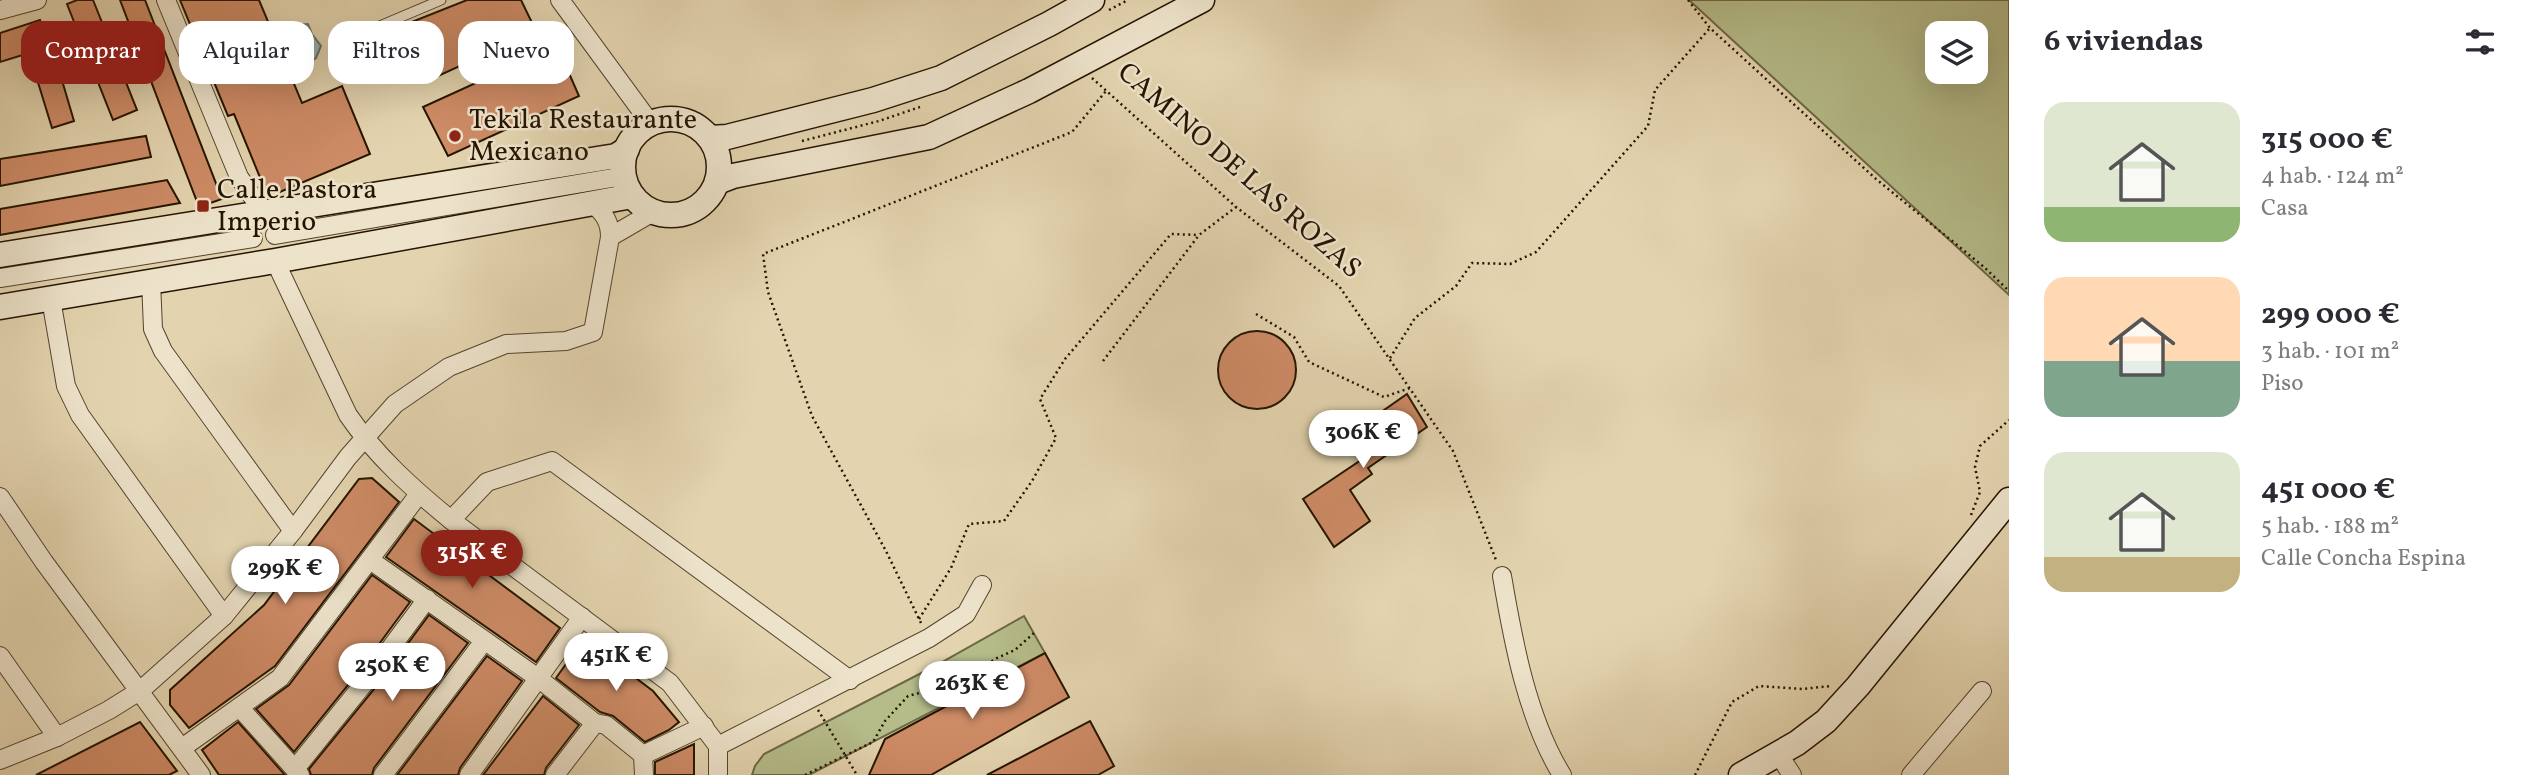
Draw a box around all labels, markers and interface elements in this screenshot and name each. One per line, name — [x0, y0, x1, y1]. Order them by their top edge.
chip: Comprar — [21, 21, 165, 84]
chip: Alquilar — [179, 21, 314, 84]
chip: Filtros — [328, 21, 444, 84]
chip: Nuevo — [458, 21, 574, 84]
map controls — [1925, 21, 1988, 84]
button: layers — [1925, 21, 1988, 84]
text: 6 viviendas — [2044, 21, 2203, 63]
icon: filters — [2461, 23, 2499, 61]
street label: CAMINO DE LAS ROZAS — [1108, 54, 1370, 288]
place label: Tekila Restaurante Mexicano — [469, 101, 697, 172]
text: 315 000 € — [2261, 119, 2393, 161]
marker: Tekila Restaurante Mexicano — [447, 128, 463, 144]
icon: home — [2100, 130, 2184, 214]
text: 4 hab. · 124 m² — [2261, 161, 2404, 193]
place label: Calle Pastora Imperio — [217, 171, 377, 242]
text: Casa — [2261, 193, 2309, 225]
marker: Calle Pastora Imperio — [195, 198, 211, 214]
text: 299 000 € — [2261, 294, 2400, 336]
icon: home — [2100, 305, 2184, 389]
text: 3 hab. · 101 m² — [2261, 336, 2399, 368]
text: Piso — [2261, 368, 2303, 400]
pin: 306K € — [1306, 410, 1420, 470]
text: 306K € — [1325, 417, 1401, 449]
text: 451 000 € — [2261, 469, 2395, 511]
icon: home — [2100, 480, 2184, 564]
text: 5 hab. · 188 m² — [2261, 511, 2399, 543]
pin: 315K € — [415, 530, 529, 590]
text: 315K € — [437, 537, 507, 569]
text: Calle Concha Espina — [2261, 543, 2466, 575]
pin: 299K € — [228, 546, 342, 606]
text: 299K € — [247, 553, 323, 585]
pin: 451K € — [559, 634, 673, 693]
text: 451K € — [580, 640, 652, 672]
pin: 250K € — [335, 644, 449, 703]
text: 250K € — [354, 650, 430, 682]
pin: 263K € — [915, 662, 1029, 721]
text: 263K € — [935, 668, 1009, 700]

